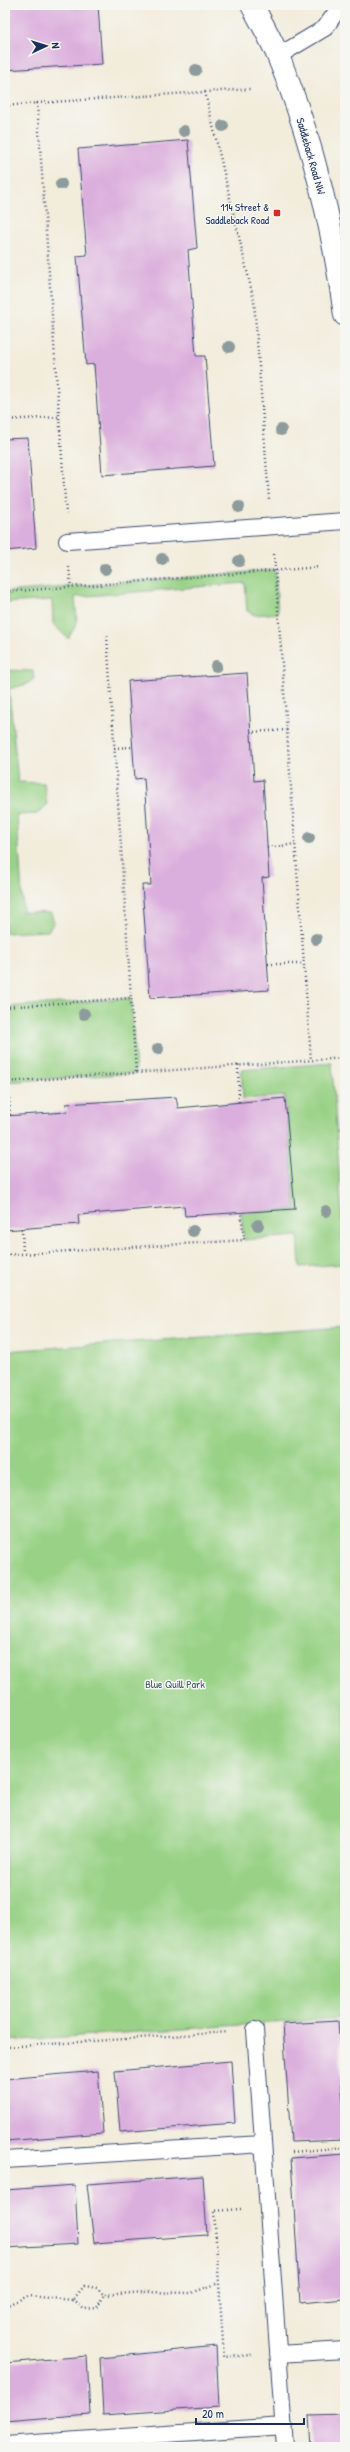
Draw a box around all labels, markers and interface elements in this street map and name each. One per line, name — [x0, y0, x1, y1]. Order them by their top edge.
north arrow — [26, 26, 66, 66]
text: N — [49, 42, 63, 49]
street label: Saddleback Road NW — [293, 116, 329, 196]
place label: 114 Street & Saddleback Road — [206, 200, 270, 227]
marker: 114 Street & Saddleback Road — [272, 208, 282, 218]
park label: Blue Quill Park — [145, 1677, 205, 1691]
scale bar — [196, 2400, 304, 2426]
text: 20 m — [202, 2405, 224, 2422]

